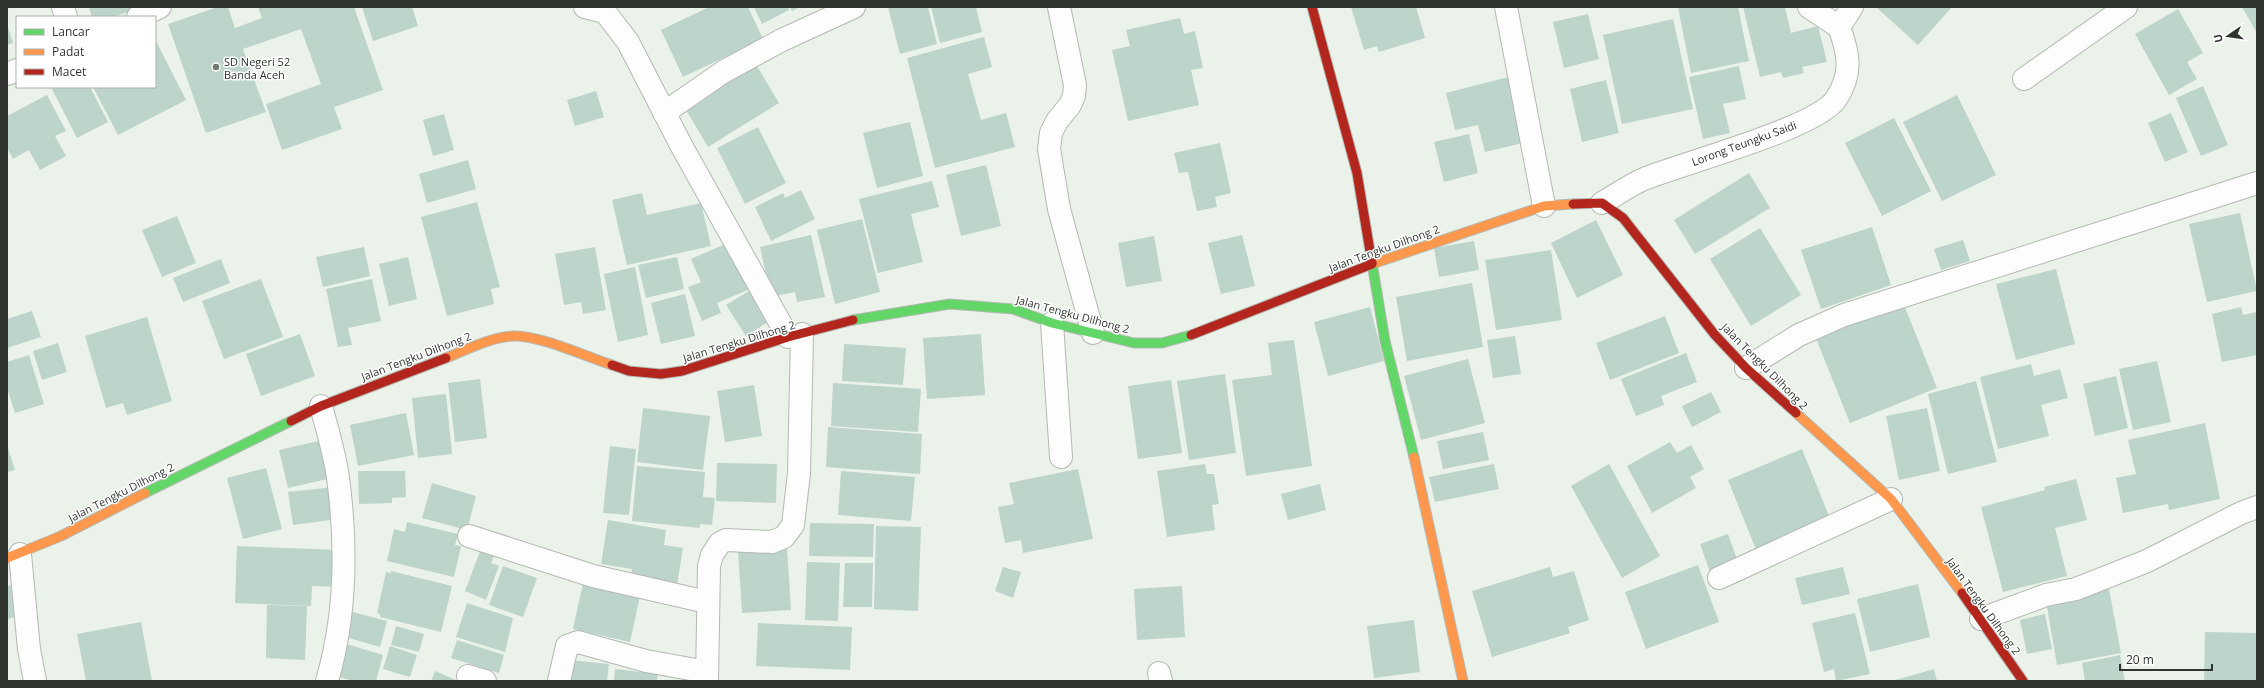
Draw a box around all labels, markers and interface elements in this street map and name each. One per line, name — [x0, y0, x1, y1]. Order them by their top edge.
legend — [16, 16, 156, 88]
north arrow — [2208, 16, 2248, 56]
text: Lancar — [52, 23, 90, 40]
text: U — [2210, 33, 2226, 44]
text: Padat — [52, 43, 84, 60]
place label: SD Negeri 52 Banda Aceh — [224, 54, 290, 82]
marker: SD Negeri 52 Banda Aceh — [211, 62, 221, 72]
text: Macet — [52, 63, 86, 80]
street label: Lorong Teungku Saidi — [1689, 117, 1799, 169]
street label: Jalan Tengku Dilhong 2 — [1326, 221, 1441, 275]
street label: Jalan Tengku Dilhong 2 — [1014, 291, 1131, 336]
street label: Jalan Tengku Dilhong 2 — [680, 317, 797, 366]
street label: Jalan Tengku Dilhong 2 — [1718, 319, 1812, 413]
street label: Jalan Tengku Dilhong 2 — [358, 328, 473, 384]
street label: Jalan Tengku Dilhong 2 — [65, 459, 176, 526]
street label: Jalan Tengku Dilhong 2 — [1943, 554, 2024, 658]
scale bar — [2120, 646, 2212, 672]
text: 20 m — [2126, 651, 2154, 668]

